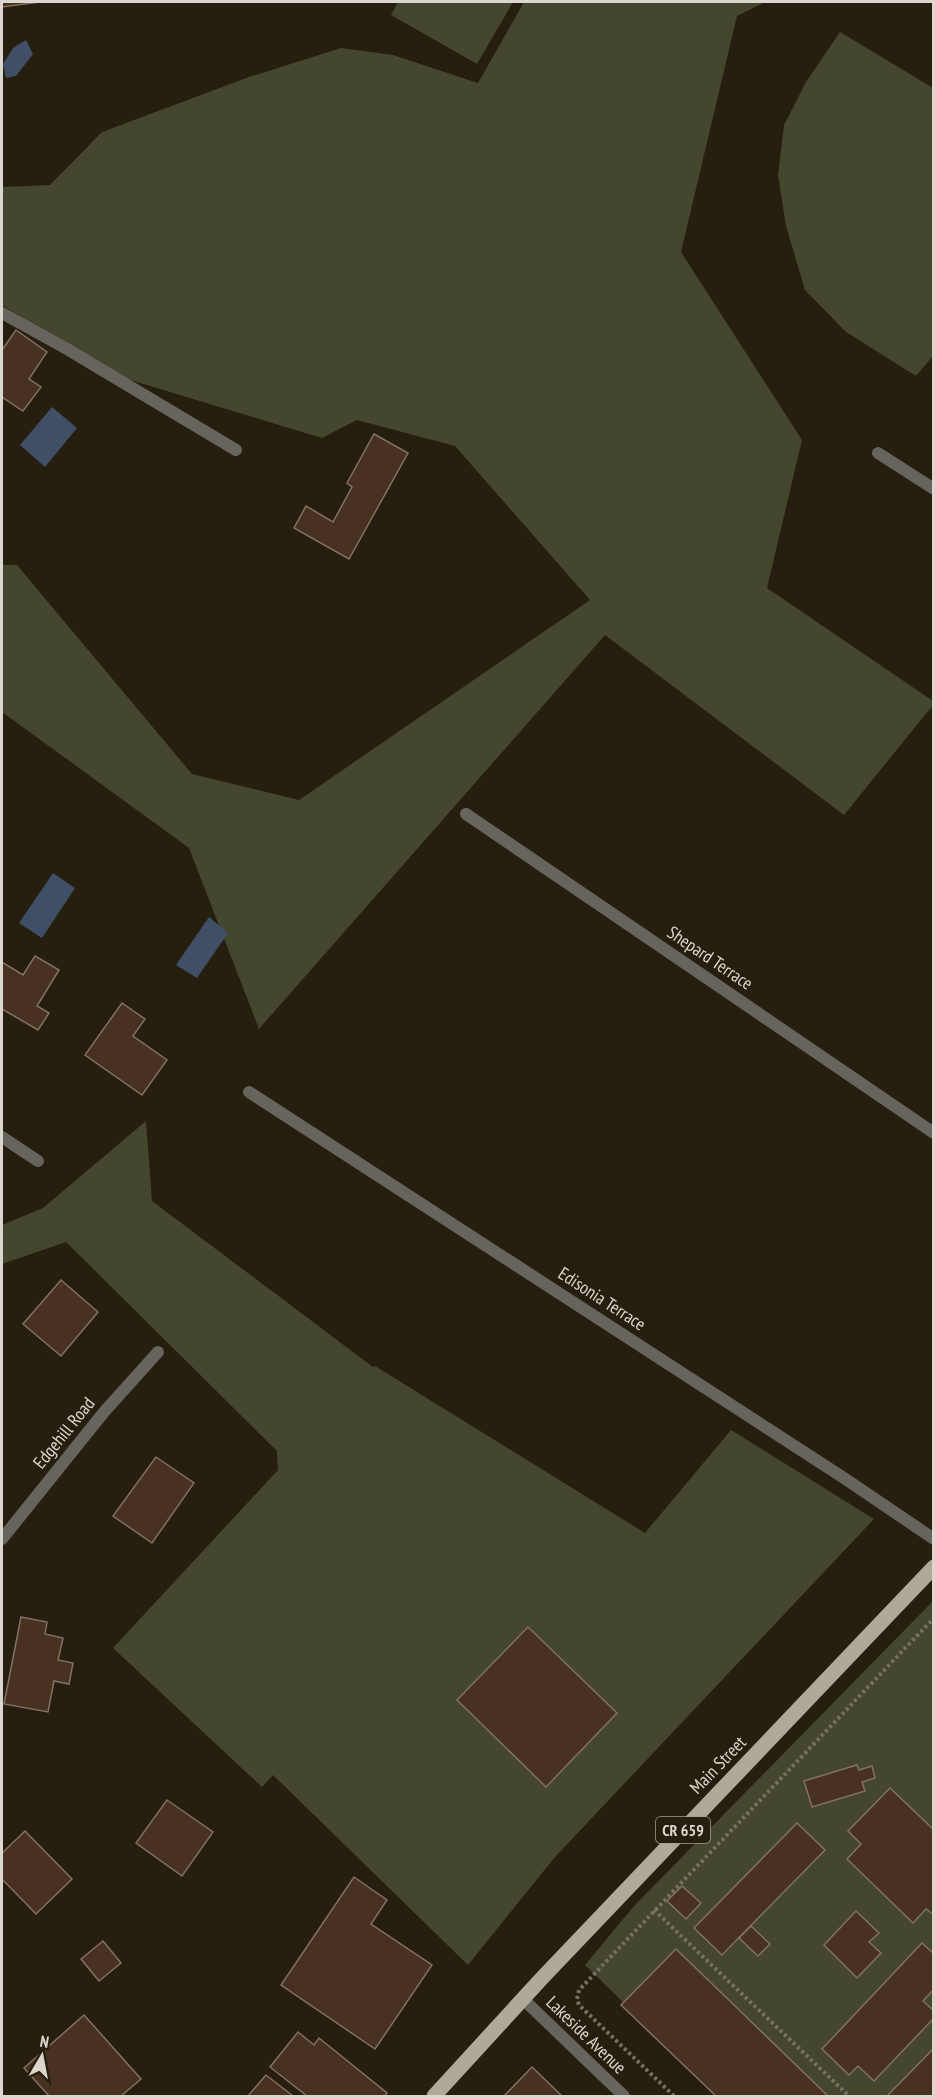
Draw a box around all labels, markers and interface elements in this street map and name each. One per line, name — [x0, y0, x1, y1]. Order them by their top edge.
street label: Shepard Terrace — [663, 921, 757, 995]
street label: Edisonia Terrace — [554, 1262, 650, 1335]
street label: Edgehill Road — [28, 1392, 99, 1473]
street label: Main Street — [685, 1731, 751, 1798]
road number: CR 659 — [656, 1817, 710, 1843]
street label: Lakeside Avenue — [541, 1991, 631, 2079]
north arrow — [12, 2026, 72, 2086]
text: N — [39, 2031, 51, 2052]

